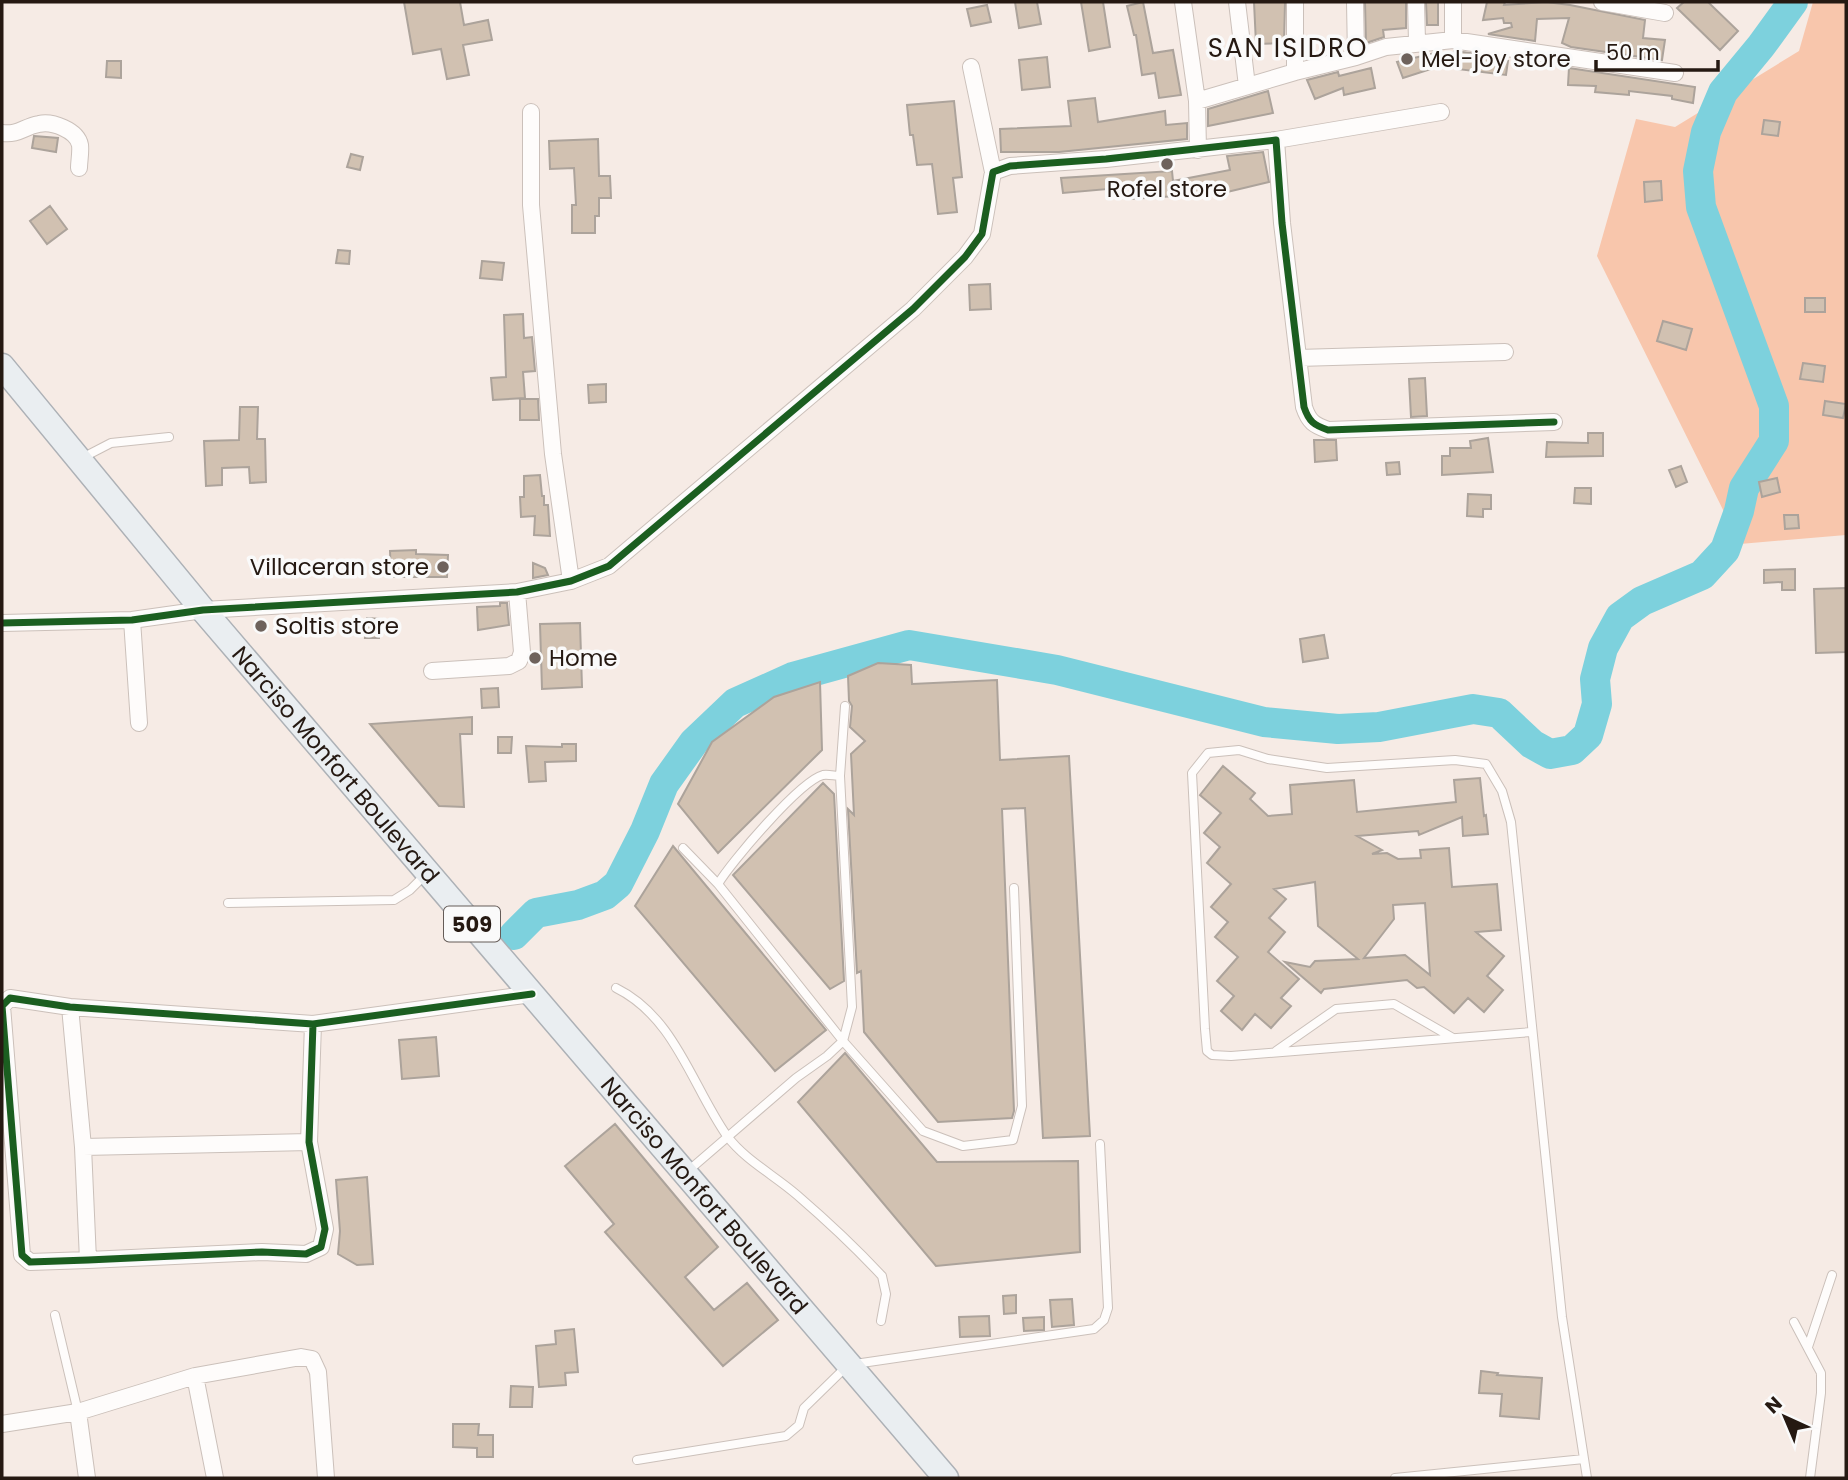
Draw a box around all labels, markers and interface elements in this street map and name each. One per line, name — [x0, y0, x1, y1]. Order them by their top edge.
scale bar — [1596, 28, 1718, 72]
district label: SAN ISIDRO — [1208, 30, 1368, 66]
text: 50 m — [1606, 38, 1660, 67]
place label: Mel-joy store — [1421, 43, 1571, 75]
marker: Mel-joy store — [1399, 51, 1415, 67]
marker: Rofel store — [1159, 156, 1175, 172]
place label: Rofel store — [1107, 173, 1227, 205]
place label: Villaceran store — [250, 551, 429, 583]
marker: Villaceran store — [435, 559, 451, 575]
place label: Soltis store — [275, 610, 399, 642]
marker: Soltis store — [253, 618, 269, 634]
street label: Narciso Monfort Boulevard — [225, 639, 446, 891]
place label: Home — [549, 642, 618, 674]
marker: Home — [527, 650, 543, 666]
road number: 509 — [444, 906, 500, 942]
street label: Narciso Monfort Boulevard — [593, 1070, 815, 1321]
north arrow — [1750, 1382, 1820, 1452]
text: N — [1759, 1390, 1788, 1420]

